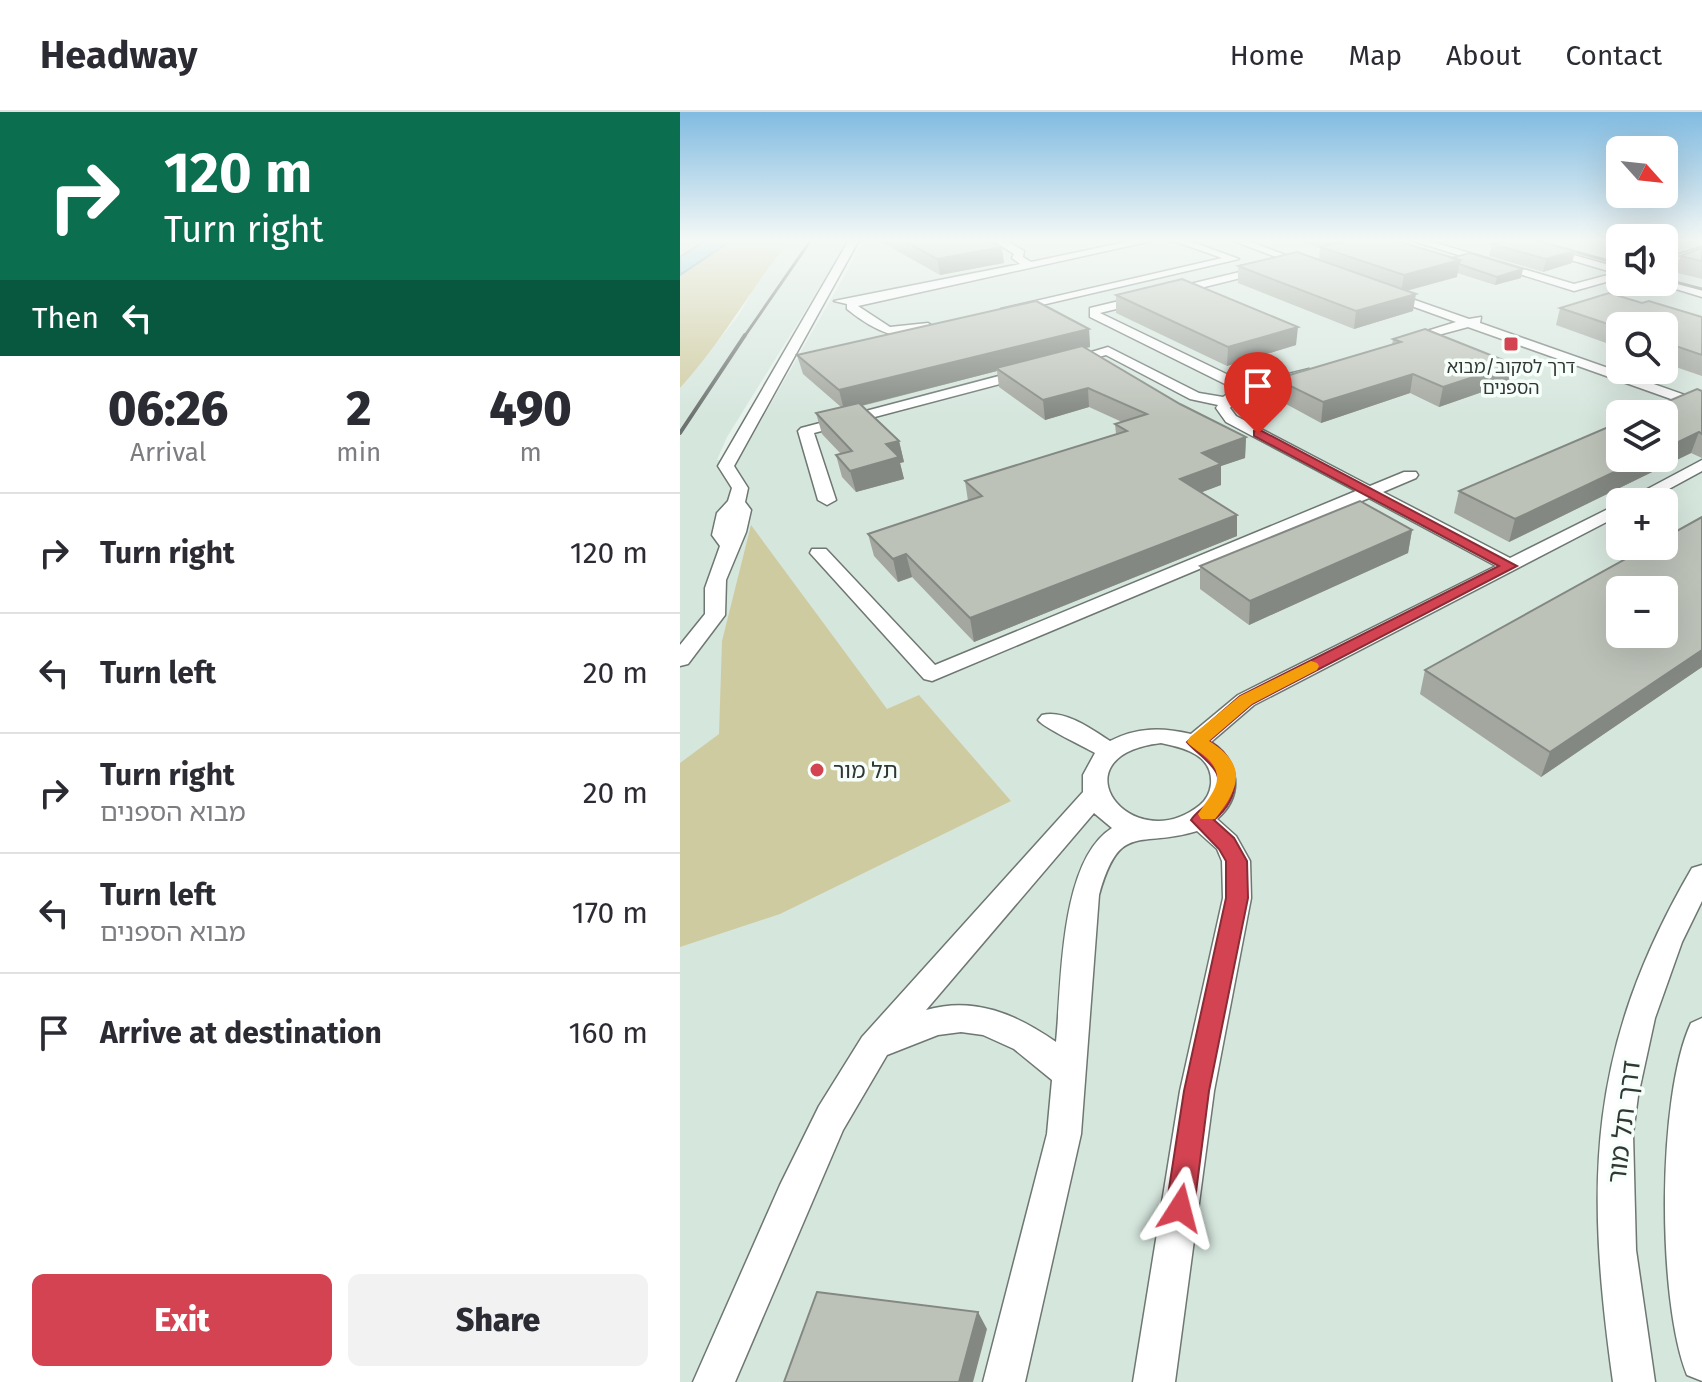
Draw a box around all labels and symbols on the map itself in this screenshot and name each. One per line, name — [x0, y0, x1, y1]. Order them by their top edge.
north arrow — [1606, 136, 1678, 208]
marker: דרך לסקוב/מבוא הספנים — [1502, 335, 1520, 353]
pin — [1224, 352, 1292, 434]
place label: דרך לסקוב/מבוא הספנים — [1447, 356, 1576, 399]
place label: תל מור — [833, 757, 898, 784]
marker: תל מור — [808, 761, 826, 779]
street label: דרך תל מור — [1601, 1059, 1647, 1185]
position arrow — [1138, 1166, 1222, 1250]

